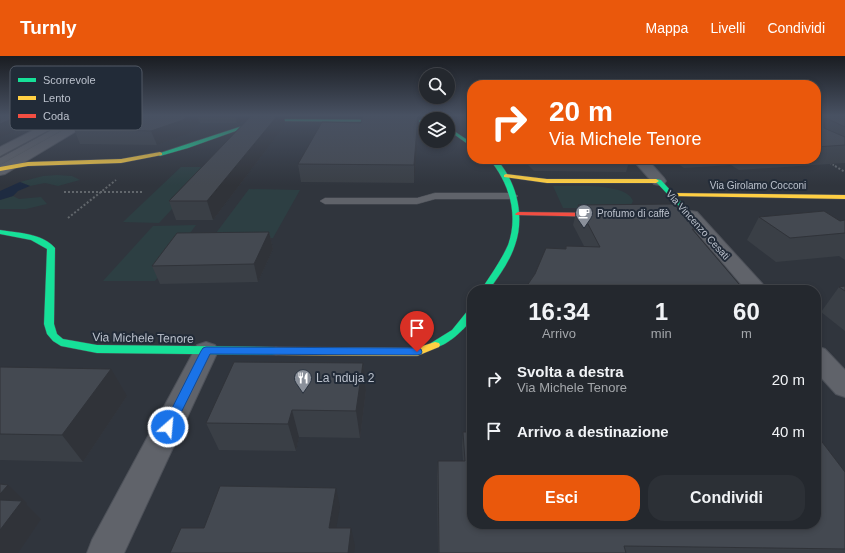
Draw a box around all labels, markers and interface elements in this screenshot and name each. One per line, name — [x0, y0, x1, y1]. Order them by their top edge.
text: Turnly — [20, 17, 77, 38]
text: Mappa — [646, 20, 688, 36]
text: Livelli — [710, 20, 745, 36]
text: Condividi — [767, 20, 825, 36]
legend — [10, 66, 142, 130]
map controls — [419, 68, 455, 148]
button: search — [419, 68, 455, 104]
text: Scorrevole — [43, 74, 96, 86]
text: Lento — [43, 92, 71, 104]
icon: right — [483, 96, 535, 148]
text: 20 m — [549, 96, 613, 127]
text: Coda — [43, 110, 70, 122]
button: layers — [419, 112, 455, 148]
text: Via Michele Tenore — [549, 129, 701, 149]
street label: Via Girolamo Cocconi — [710, 180, 806, 191]
street label: Via Vincenzo Cesati — [664, 188, 732, 262]
cafe icon: Profumo di caffè — [574, 203, 594, 228]
place label: Profumo di caffè — [597, 208, 670, 219]
text: 16:34 — [528, 298, 590, 325]
text: 1 — [655, 298, 668, 325]
text: 60 — [733, 298, 760, 325]
pin — [400, 311, 434, 352]
icon: arrive — [406, 317, 428, 339]
text: Arrivo — [542, 326, 576, 341]
text: min — [651, 326, 672, 341]
text: m — [741, 326, 752, 341]
street label: Via Michele Tenore — [92, 330, 194, 346]
text: Svolta a destra — [517, 363, 624, 380]
restaurant icon: La 'nduja 2 — [293, 368, 313, 393]
icon: right — [483, 368, 505, 390]
place label: La 'nduja 2 — [316, 371, 375, 385]
text: 20 m — [772, 371, 805, 388]
text: Via Michele Tenore — [517, 380, 627, 395]
position arrow — [147, 406, 189, 448]
icon: arrive — [483, 420, 505, 442]
text: Arrivo a destinazione — [517, 423, 669, 440]
text: 40 m — [772, 423, 805, 440]
button: Esci — [483, 475, 640, 521]
button: Condividi — [648, 475, 805, 521]

